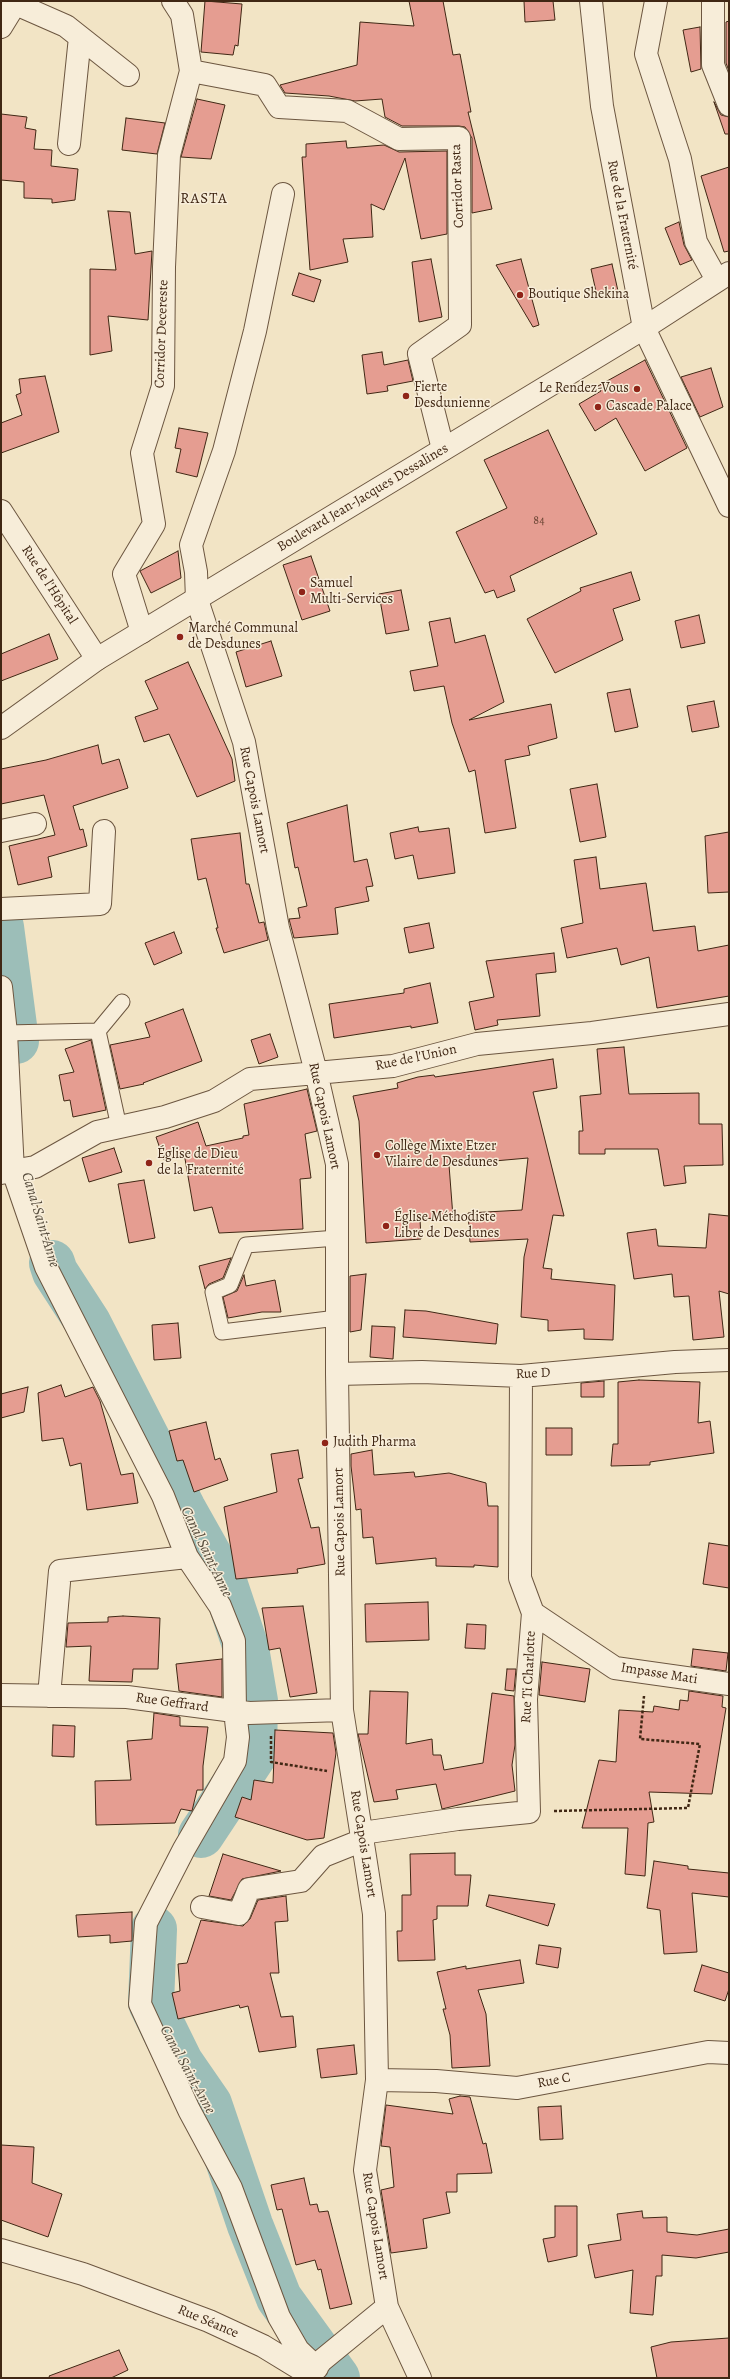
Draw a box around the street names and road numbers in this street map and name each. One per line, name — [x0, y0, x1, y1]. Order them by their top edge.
street label: Corridor Rasta — [448, 144, 468, 228]
street label: Rue de la Fraternité — [603, 159, 641, 271]
street label: Corridor Decereste — [152, 279, 172, 389]
street label: Boulevard Jean-Jacques Dessalines — [274, 440, 452, 556]
street label: Rue de l'Hôpital — [17, 543, 81, 627]
street label: Rue Capois Lamort — [235, 745, 273, 855]
street label: Rue de l'Union — [374, 1041, 458, 1075]
street label: Rue Capois Lamort — [304, 1061, 344, 1171]
street label: Rue D — [515, 1365, 551, 1383]
street label: Rue Capois Lamort — [331, 1467, 349, 1577]
street label: Rue Ti Charlotte — [518, 1630, 540, 1724]
street label: Impasse Mati — [619, 1660, 699, 1688]
street label: Rue Geffrard — [134, 1690, 210, 1716]
street label: Rue Capois Lamort — [346, 1789, 380, 1899]
street label: Rue C — [536, 2070, 572, 2092]
street label: Rue Capois Lamort — [358, 2171, 392, 2281]
street label: Rue Séance — [175, 2302, 241, 2342]

